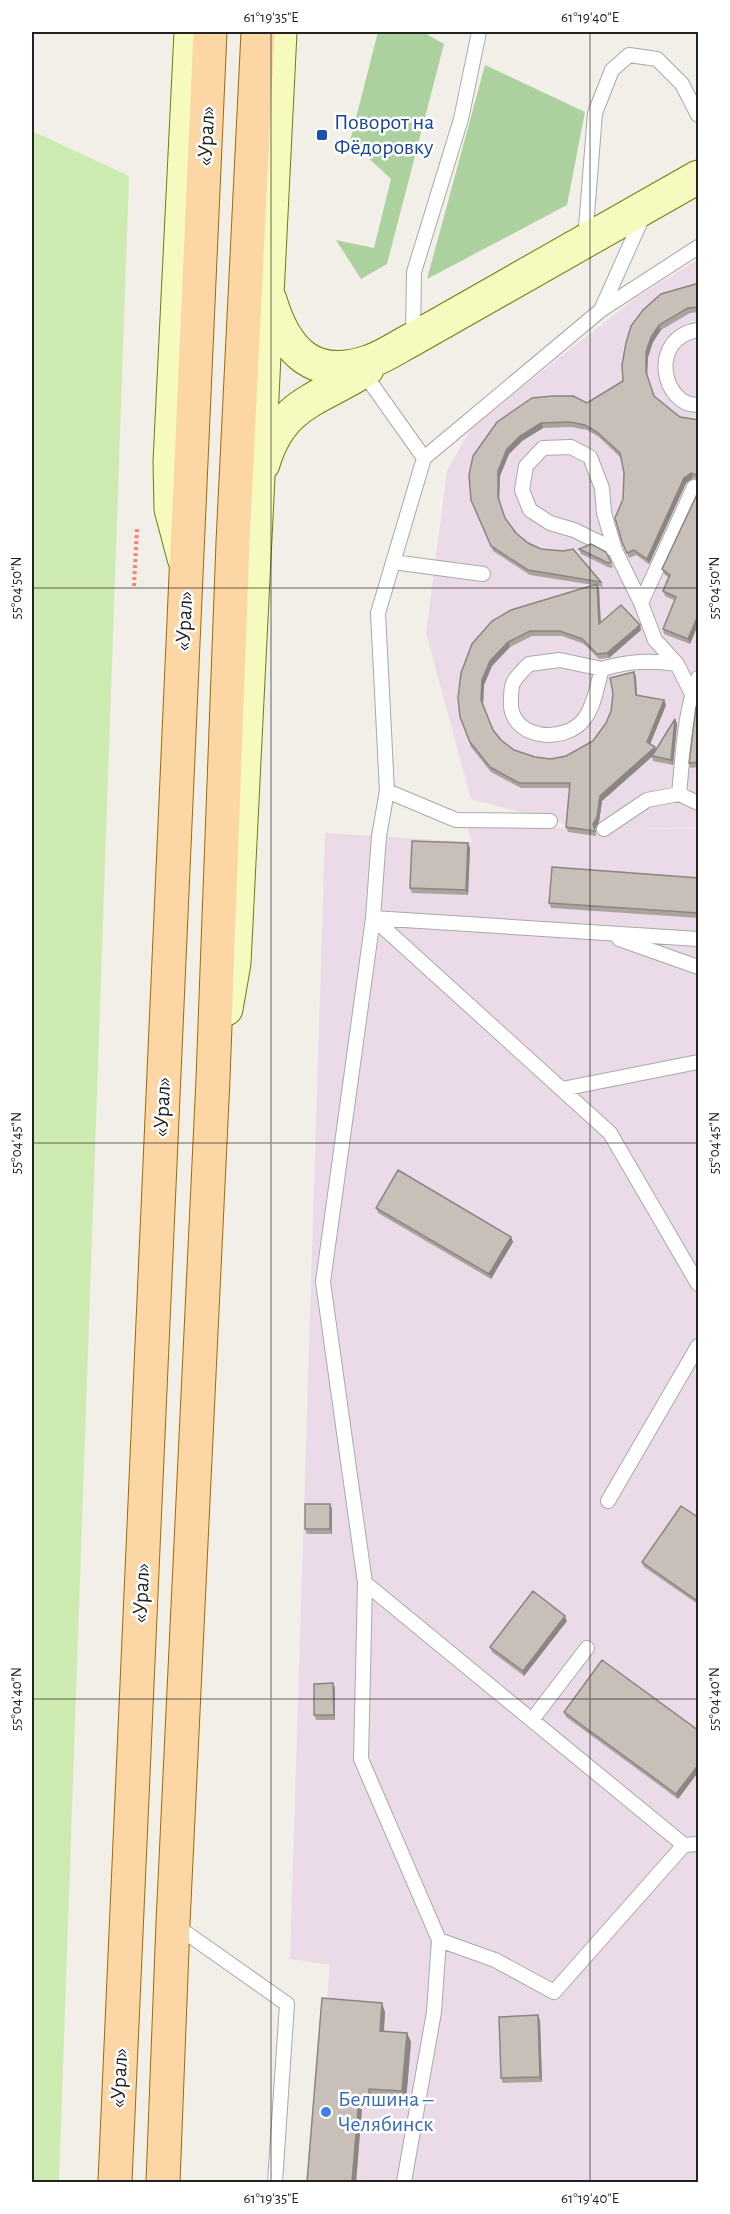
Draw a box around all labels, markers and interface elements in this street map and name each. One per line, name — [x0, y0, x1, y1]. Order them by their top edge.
text: 61°19'35"E — [243, 10, 299, 25]
text: 61°19'40"E — [561, 10, 619, 25]
street label: «Урал» — [193, 105, 219, 167]
place label: Поворот на Фёдоровку — [334, 111, 434, 158]
marker: Поворот на Фёдоровку — [315, 128, 329, 142]
text: 55°04'50"N — [9, 556, 24, 620]
text: 55°04'50"N — [707, 556, 722, 620]
street label: «Урал» — [171, 590, 197, 652]
street label: «Урал» — [149, 1076, 175, 1138]
text: 55°04'45"N — [9, 1112, 24, 1174]
text: 55°04'45"N — [707, 1112, 722, 1174]
street label: «Урал» — [128, 1562, 154, 1624]
text: 55°04'40"N — [9, 1667, 24, 1731]
text: 55°04'40"N — [707, 1667, 722, 1731]
street label: «Урал» — [106, 2047, 132, 2109]
place label: Белшина – Челябинск — [338, 2088, 434, 2135]
marker: Белшина – Челябинск — [319, 2105, 333, 2119]
text: 61°19'35"E — [243, 2191, 299, 2206]
text: 61°19'40"E — [561, 2191, 619, 2206]

